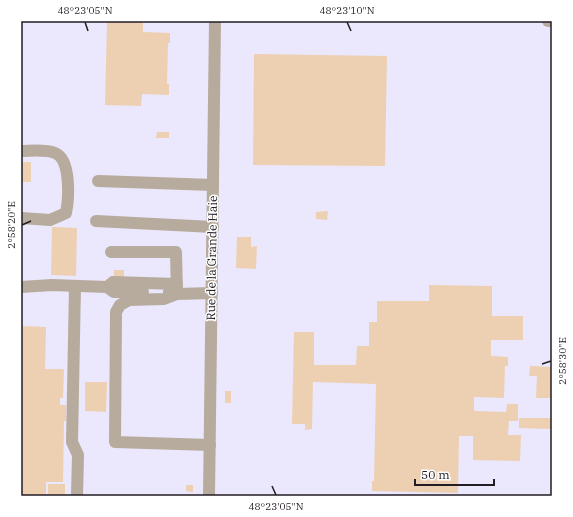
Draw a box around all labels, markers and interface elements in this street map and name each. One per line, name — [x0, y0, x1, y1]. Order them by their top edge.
text: 48°23'05"N — [58, 4, 113, 17]
text: 48°23'10"N — [320, 4, 375, 17]
street label: Rue de la Grande Haie — [203, 195, 220, 321]
text: 2°58'20"E — [5, 201, 18, 249]
text: 2°58'30"E — [556, 337, 569, 385]
scale bar — [415, 461, 494, 487]
text: 50 m — [421, 467, 450, 482]
text: 48°23'05"N — [249, 500, 304, 513]

